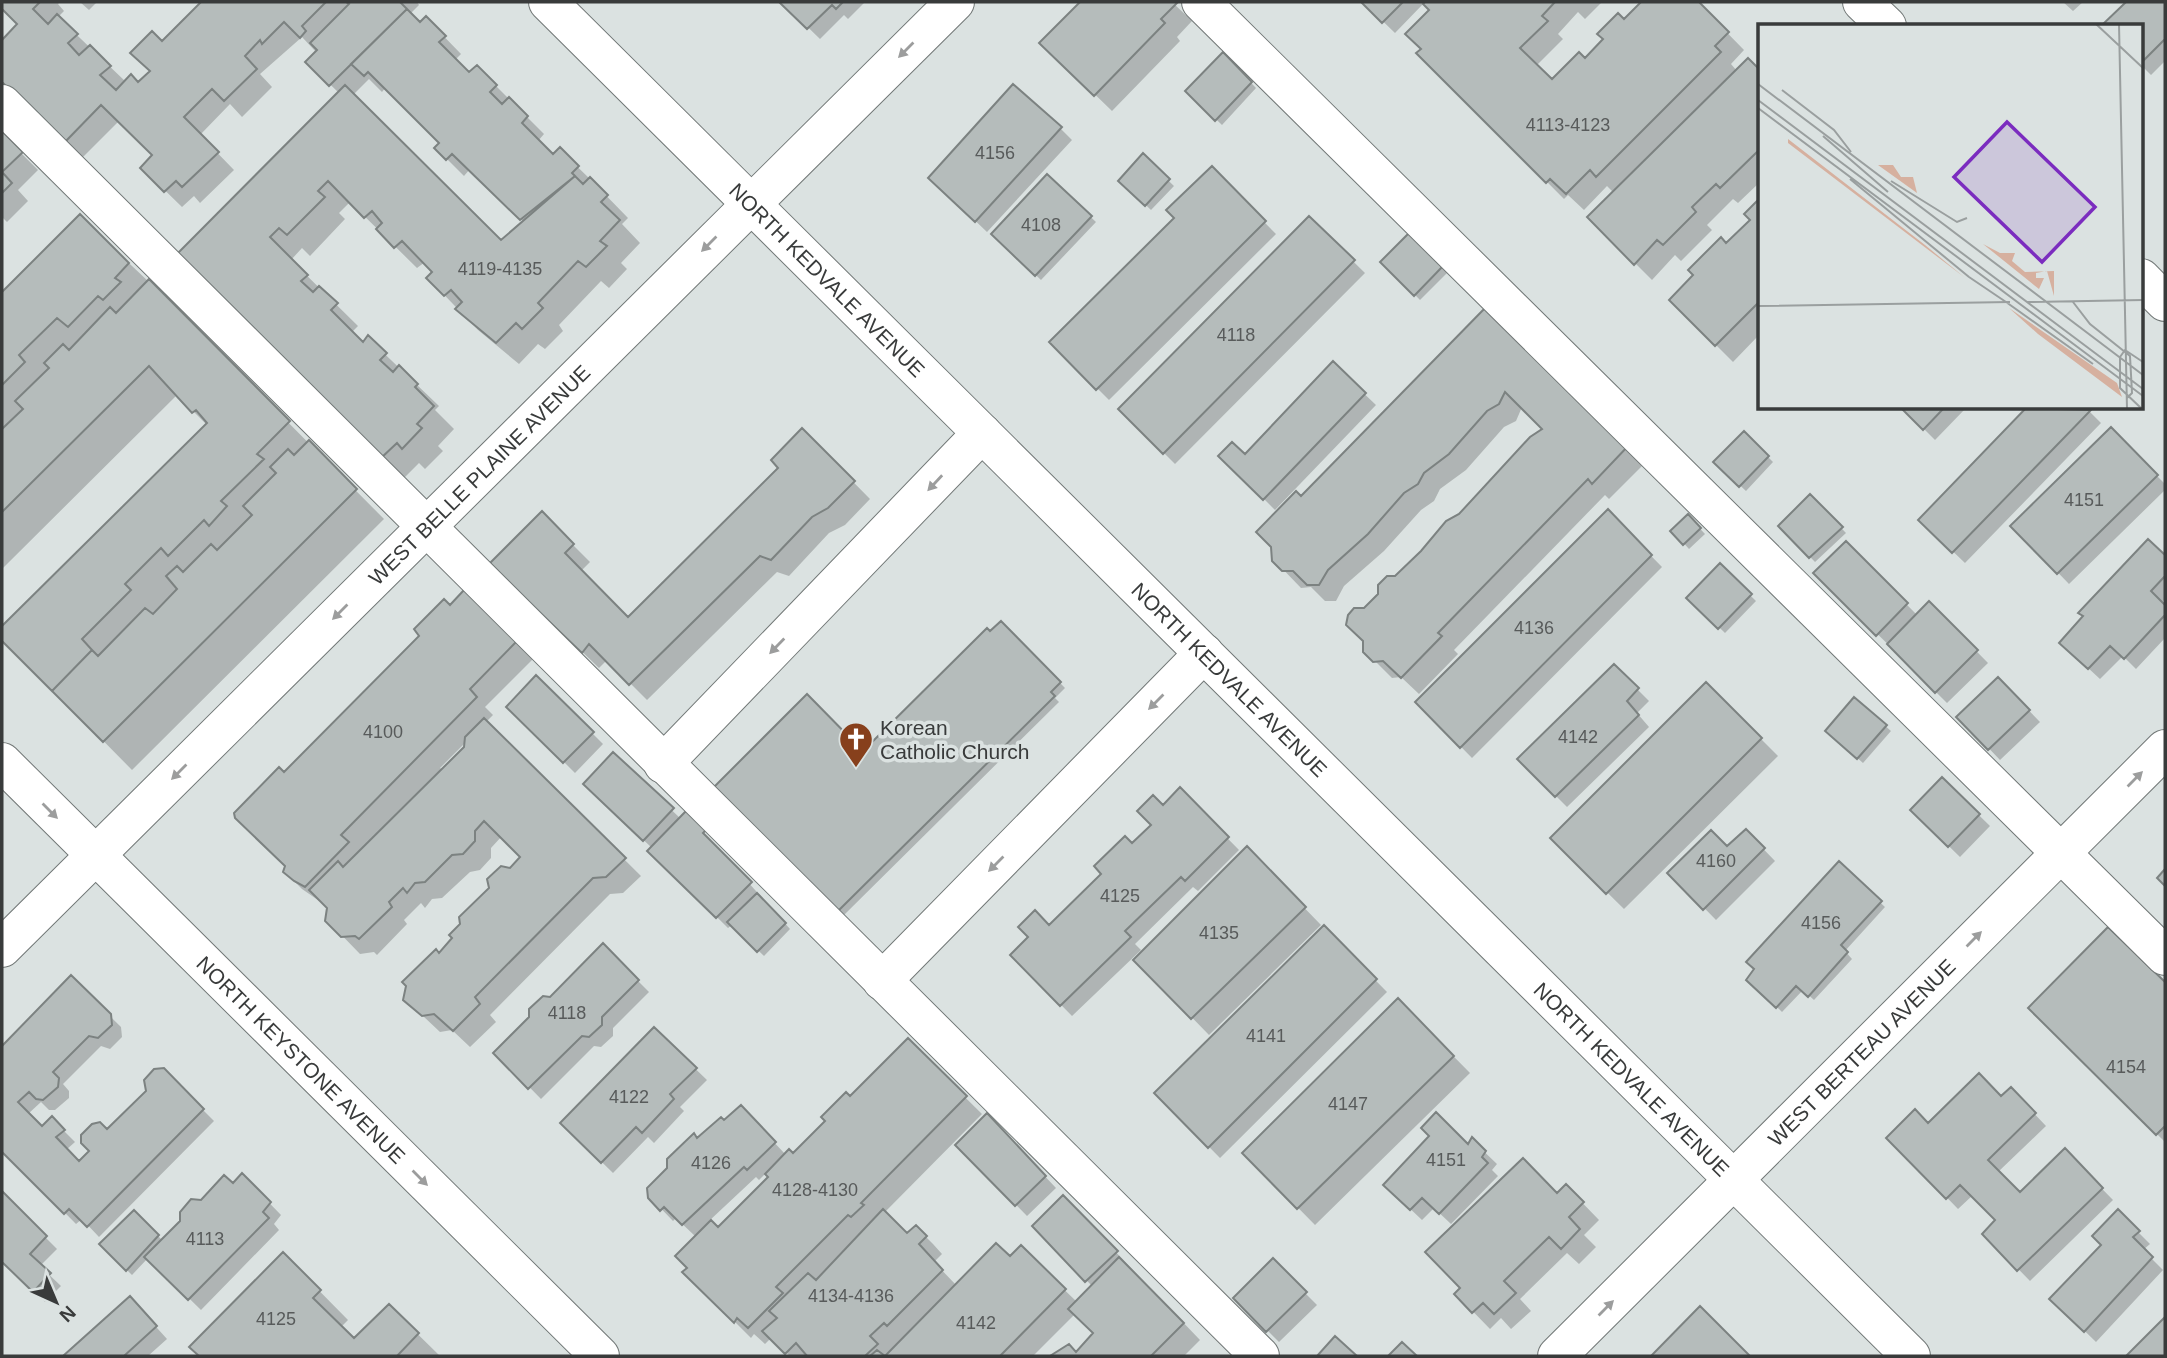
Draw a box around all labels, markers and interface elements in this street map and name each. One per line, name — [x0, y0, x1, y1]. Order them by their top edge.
inset map — [1758, 24, 2142, 410]
one-way arrow — [898, 41, 915, 58]
house number: 4113-4123 — [1526, 115, 1610, 135]
house number: 4156 — [975, 143, 1015, 163]
street label: NORTH KEDVALE AVENUE — [725, 178, 930, 381]
house number: 4108 — [1021, 215, 1061, 235]
one-way arrow — [701, 235, 718, 252]
house number: 4119-4135 — [458, 259, 542, 279]
house number: 4118 — [1217, 325, 1255, 345]
street label: WEST BELLE PLAINE AVENUE — [364, 360, 594, 589]
one-way arrow — [928, 474, 944, 491]
house number: 4151 — [2064, 490, 2104, 510]
street label: NORTH KEDVALE AVENUE — [1128, 578, 1332, 781]
one-way arrow — [332, 603, 349, 619]
house number: 4136 — [1514, 618, 1554, 638]
one-way arrow — [769, 638, 786, 655]
one-way arrow — [1148, 693, 1165, 709]
place label: Korean Catholic Church — [880, 716, 1029, 763]
church icon: Korean Catholic Church — [837, 720, 875, 769]
house number: 4100 — [363, 722, 403, 742]
house number: 4142 — [1558, 727, 1598, 747]
one-way arrow — [170, 764, 187, 781]
one-way arrow — [2127, 770, 2144, 787]
one-way arrow — [41, 802, 58, 818]
house number: 4160 — [1696, 851, 1736, 871]
one-way arrow — [988, 855, 1005, 872]
house number: 4125 — [1100, 886, 1140, 906]
house number: 4156 — [1801, 913, 1841, 933]
house number: 4135 — [1199, 923, 1239, 943]
one-way arrow — [1966, 931, 1983, 948]
street label: NORTH KEYSTONE AVENUE — [193, 951, 410, 1168]
street label: WEST BERTEAU AVENUE — [1763, 954, 1960, 1150]
street label: NORTH KEDVALE AVENUE — [1530, 977, 1734, 1180]
house number: 4118 — [548, 1003, 586, 1023]
house number: 4141 — [1246, 1026, 1286, 1046]
house number: 4154 — [2106, 1057, 2146, 1077]
house number: 4122 — [609, 1087, 649, 1107]
house number: 4147 — [1328, 1094, 1368, 1114]
house number: 4151 — [1426, 1150, 1466, 1170]
house number: 4126 — [691, 1153, 731, 1173]
one-way arrow — [412, 1170, 428, 1186]
house number: 4128-4130 — [772, 1180, 858, 1200]
house number: 4113 — [186, 1229, 224, 1249]
north arrow — [21, 1267, 91, 1337]
house number: 4134-4136 — [808, 1286, 894, 1306]
one-way arrow — [1597, 1300, 1613, 1317]
text: N — [55, 1302, 80, 1326]
house number: 4125 — [256, 1309, 296, 1329]
house number: 4142 — [956, 1313, 996, 1333]

